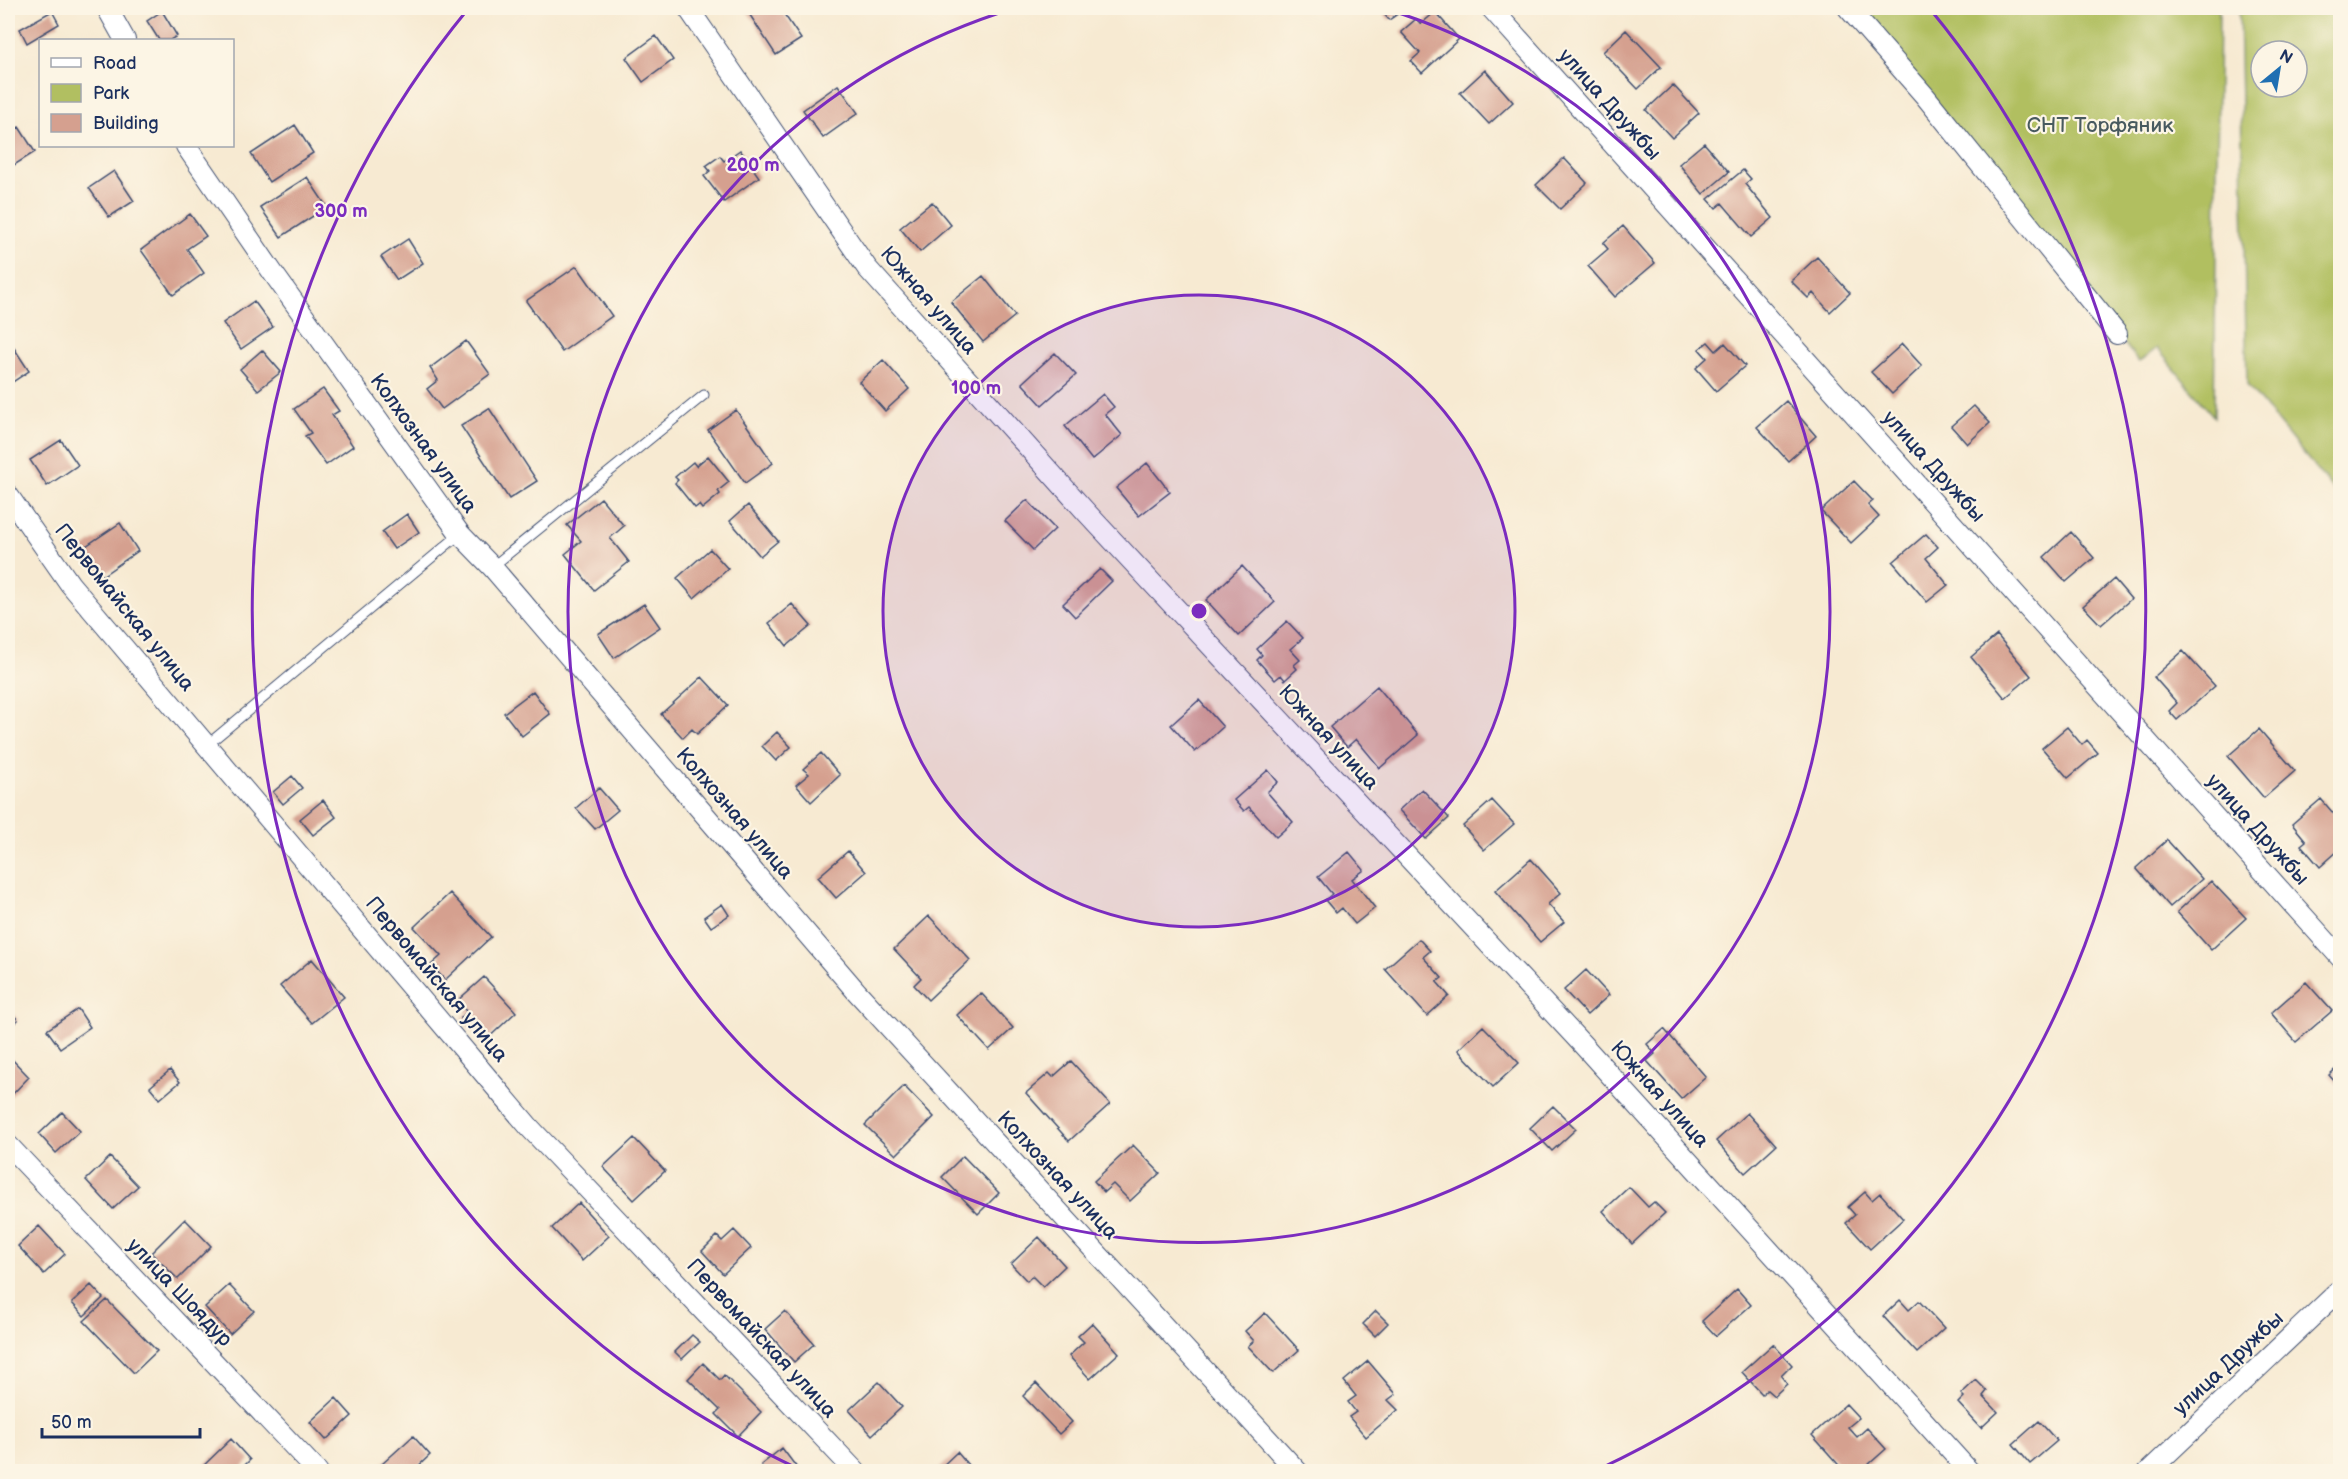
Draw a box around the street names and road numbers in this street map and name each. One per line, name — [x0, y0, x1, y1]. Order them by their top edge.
street label: улица Дружбы — [1553, 43, 1666, 165]
street label: Южная улица — [875, 241, 983, 360]
street label: Колхозная улица — [365, 369, 483, 518]
street label: улица Дружбы — [1877, 405, 1990, 527]
street label: Первомайская улица — [49, 518, 200, 697]
street label: Южная улица — [1273, 679, 1384, 796]
street label: Колхозная улица — [671, 742, 799, 885]
street label: улица Дружбы — [2201, 768, 2314, 890]
street label: Первомайская улица — [360, 891, 514, 1068]
street label: Южная улица — [1605, 1036, 1714, 1153]
street label: Колхозная улица — [992, 1106, 1124, 1245]
street label: улица Шоядур — [122, 1233, 238, 1352]
street label: Первомайская улица — [681, 1254, 842, 1424]
street label: улица Дружбы — [2168, 1306, 2289, 1421]

